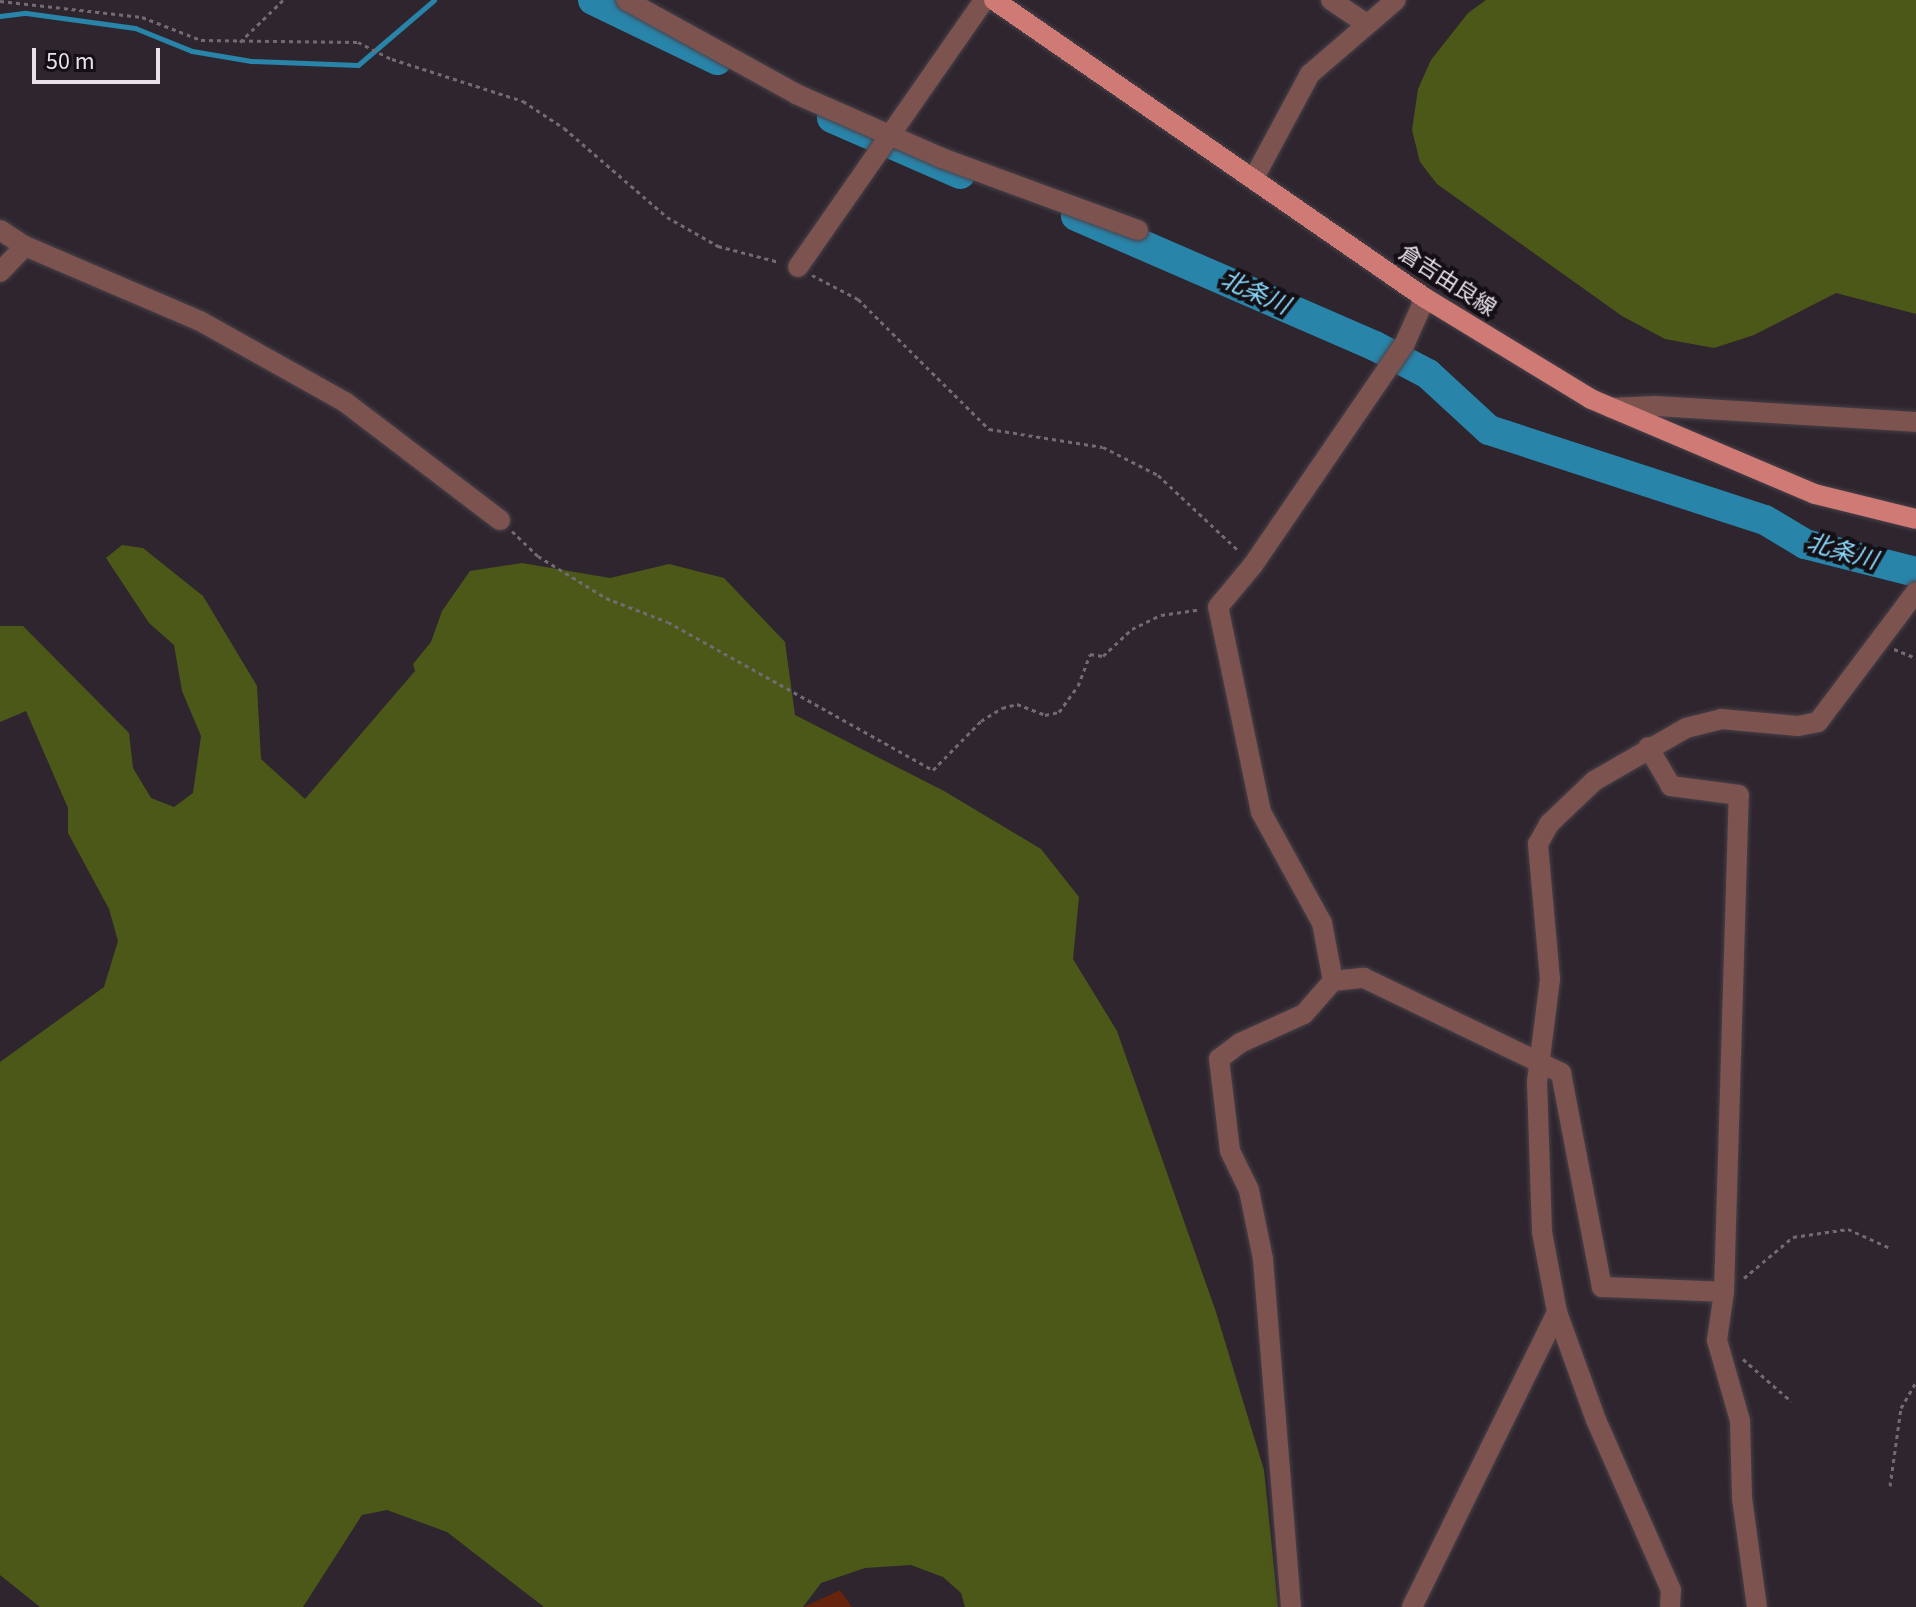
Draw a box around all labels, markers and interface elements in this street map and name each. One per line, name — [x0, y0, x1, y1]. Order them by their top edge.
scale bar — [36, 32, 164, 82]
text: 50 m — [46, 44, 95, 79]
street label: 倉吉由良線 — [1394, 240, 1500, 322]
water label: 北条川 — [1216, 265, 1294, 321]
water label: 北条川 — [1803, 528, 1881, 576]

